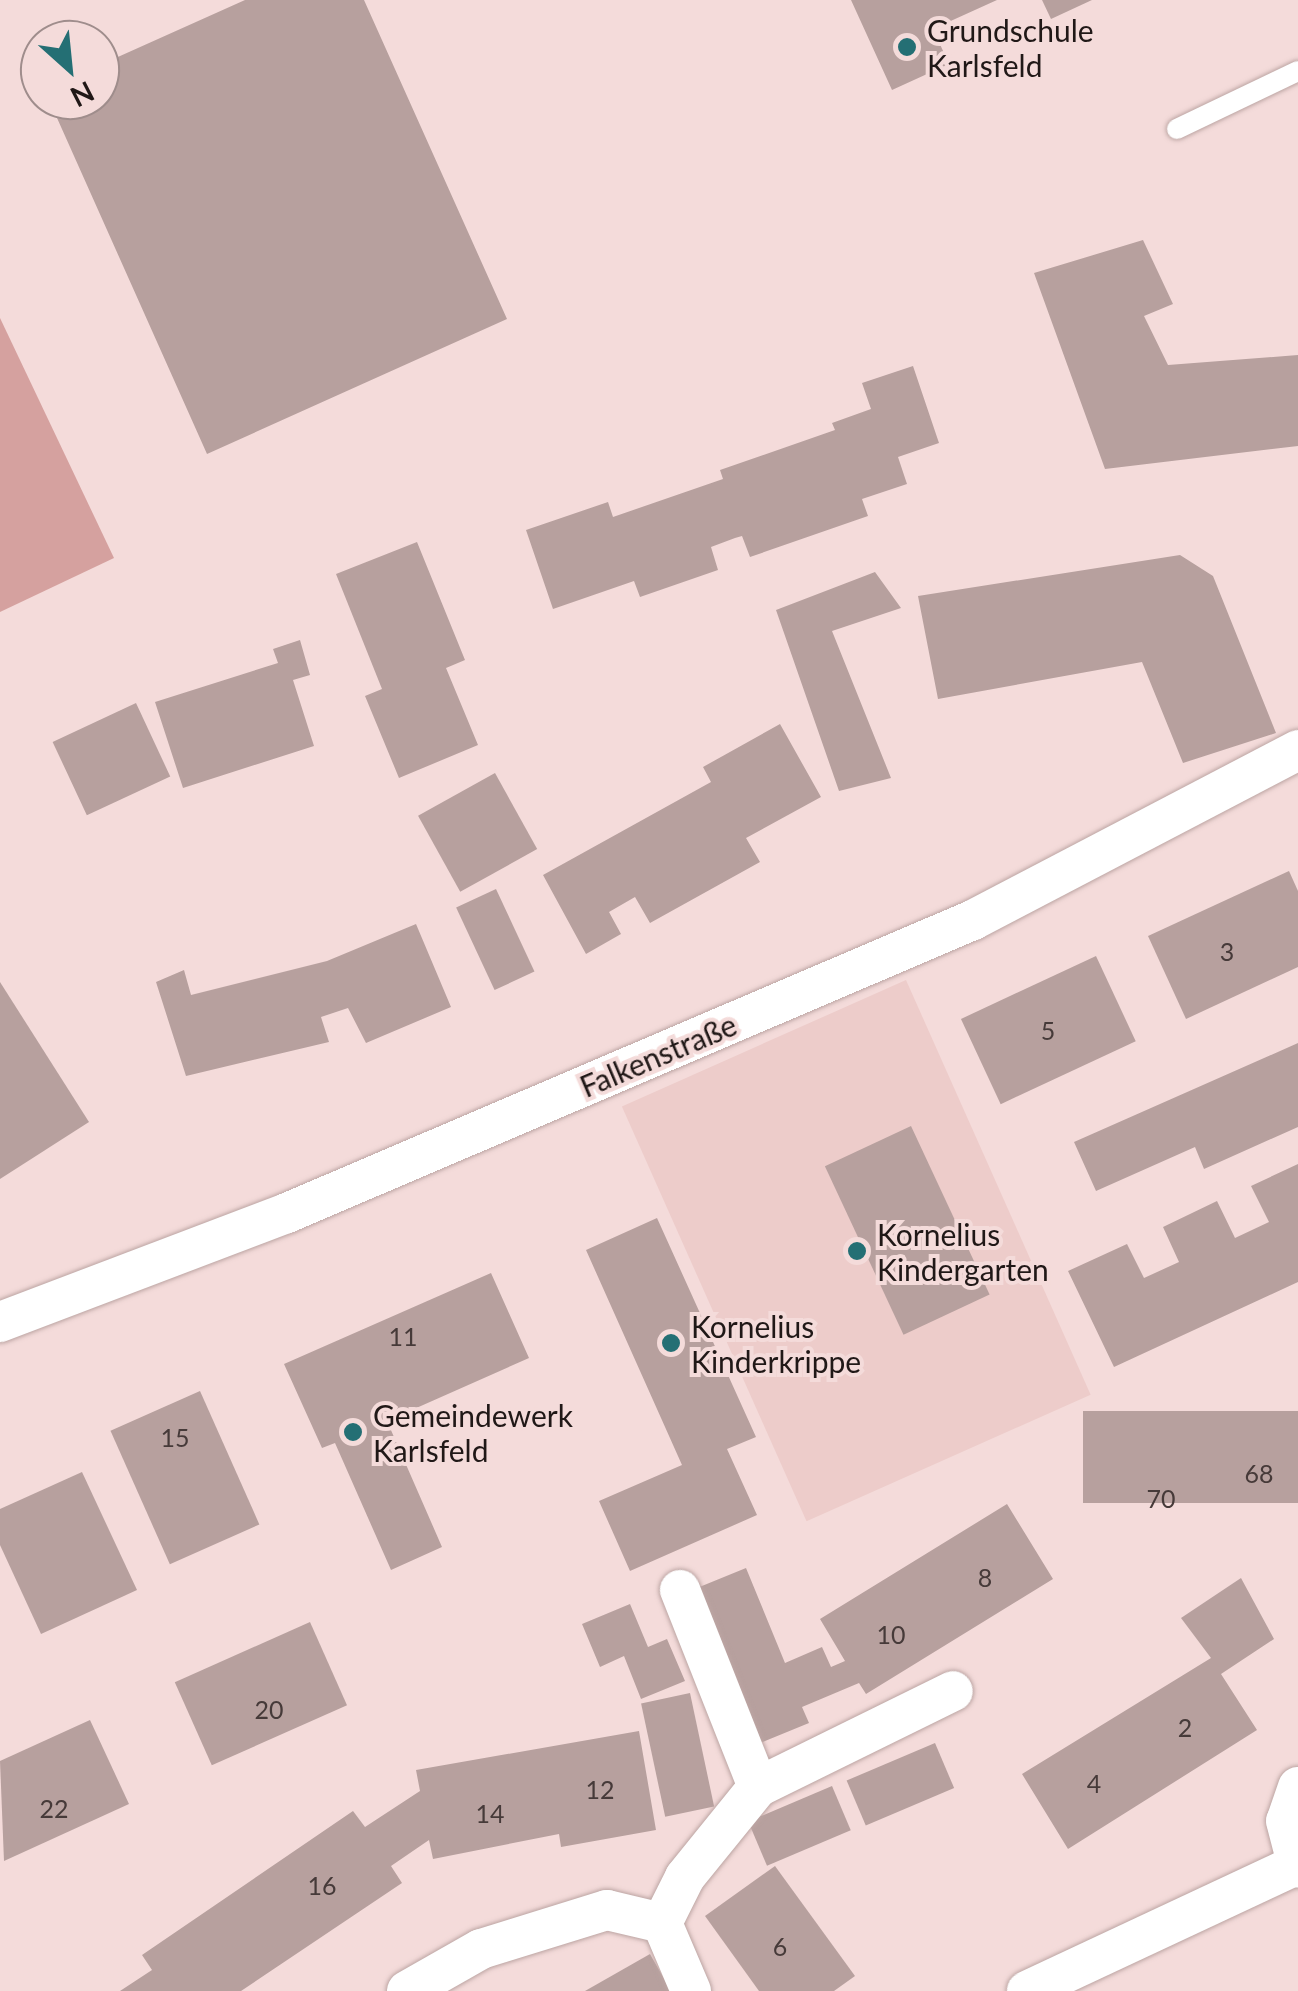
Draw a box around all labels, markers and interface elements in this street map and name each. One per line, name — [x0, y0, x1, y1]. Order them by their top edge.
place label: Grundschule Karlsfeld — [927, 12, 1094, 82]
north arrow — [20, 20, 120, 120]
marker: Grundschule Karlsfeld — [896, 36, 918, 58]
text: N — [65, 75, 100, 115]
house number: 3 — [1220, 936, 1234, 966]
street label: Falkenstraße — [574, 1006, 742, 1104]
house number: 5 — [1041, 1015, 1055, 1045]
place label: Kornelius Kindergarten — [877, 1216, 1049, 1286]
marker: Kornelius Kindergarten — [846, 1240, 868, 1262]
place label: Kornelius Kinderkrippe — [691, 1308, 861, 1378]
house number: 11 — [389, 1321, 417, 1351]
marker: Kornelius Kinderkrippe — [660, 1332, 682, 1354]
place label: Gemeindewerk Karlsfeld — [373, 1397, 573, 1468]
marker: Gemeindewerk Karlsfeld — [342, 1421, 364, 1443]
house number: 15 — [161, 1422, 189, 1452]
house number: 68 — [1245, 1458, 1273, 1488]
house number: 70 — [1147, 1483, 1175, 1513]
house number: 8 — [978, 1562, 992, 1592]
house number: 10 — [877, 1619, 905, 1649]
house number: 20 — [255, 1694, 283, 1724]
house number: 2 — [1178, 1712, 1192, 1742]
house number: 4 — [1087, 1768, 1101, 1798]
house number: 12 — [586, 1774, 614, 1804]
house number: 22 — [40, 1793, 68, 1823]
house number: 14 — [476, 1798, 504, 1828]
house number: 16 — [308, 1870, 336, 1900]
house number: 6 — [773, 1931, 787, 1961]

